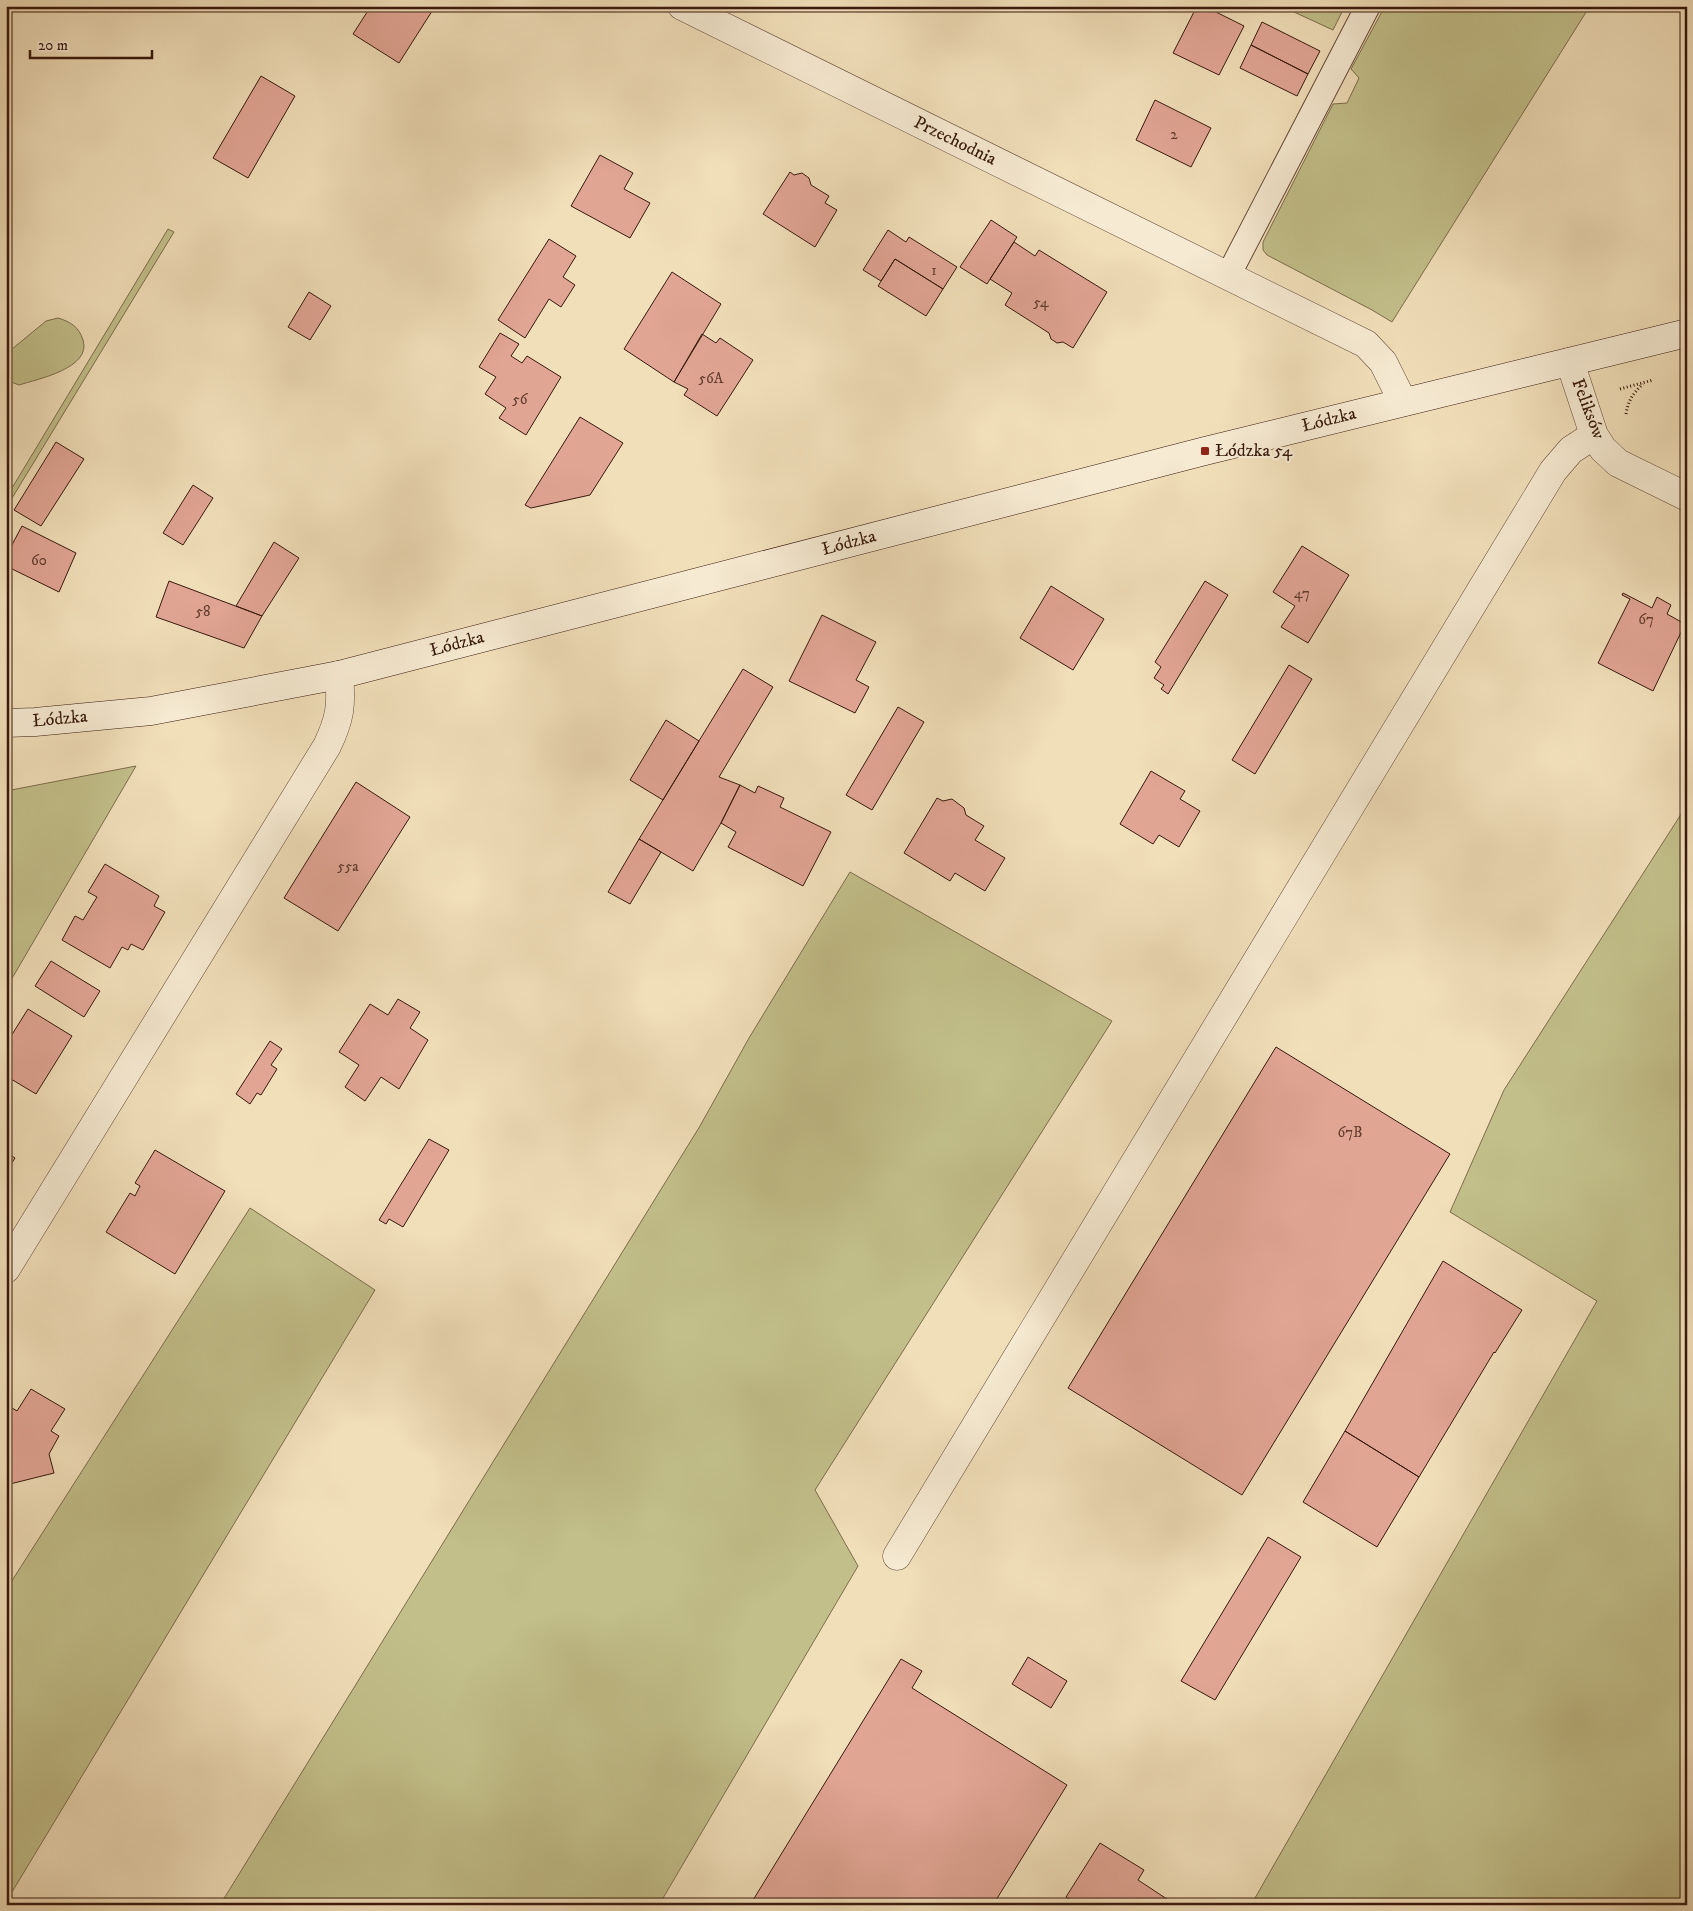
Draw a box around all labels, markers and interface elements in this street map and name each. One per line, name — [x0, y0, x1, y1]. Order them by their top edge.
scale bar — [30, 28, 152, 60]
text: 20 m — [38, 36, 68, 55]
street label: Przechodnia — [910, 112, 1000, 171]
house number: 2 — [1170, 125, 1178, 144]
house number: 1 — [931, 261, 937, 280]
house number: 54 — [1033, 293, 1049, 312]
house number: 56A — [699, 369, 724, 388]
street label: Feliksów — [1566, 376, 1610, 443]
house number: 56 — [512, 390, 529, 409]
street label: Łódzka — [1300, 403, 1359, 437]
place label: Łódzka 54 — [1215, 440, 1293, 462]
marker: Łódzka 54 — [1199, 445, 1211, 457]
street label: Łódzka — [820, 525, 879, 561]
house number: 60 — [31, 551, 47, 570]
house number: 47 — [1294, 584, 1310, 603]
house number: 58 — [196, 602, 210, 621]
house number: 67 — [1638, 610, 1654, 629]
street label: Łódzka — [428, 626, 487, 662]
street label: Łódzka — [32, 706, 89, 732]
house number: 55a — [337, 857, 359, 876]
house number: 67B — [1337, 1123, 1363, 1142]

